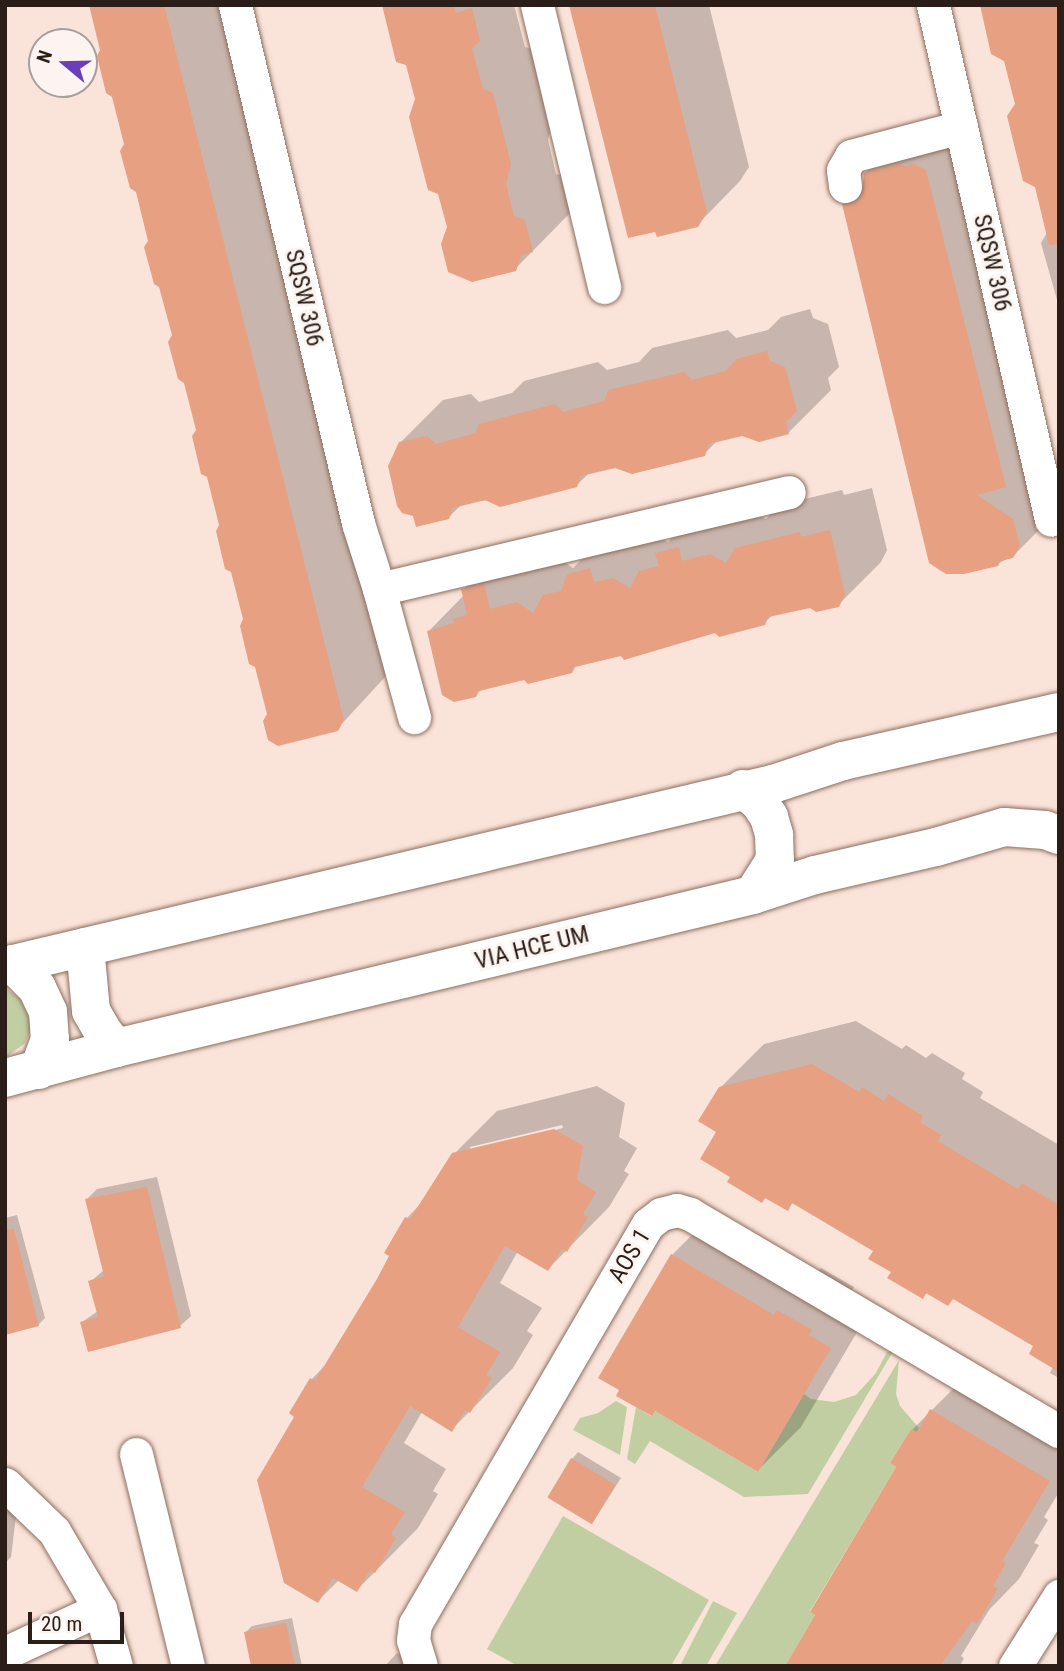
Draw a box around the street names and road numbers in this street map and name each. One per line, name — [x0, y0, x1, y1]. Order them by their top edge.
street label: SQSW 306 — [967, 212, 1017, 314]
street label: SQSW 306 — [279, 247, 329, 349]
street label: VIA HCE UM — [472, 920, 592, 976]
street label: AOS 1 — [603, 1224, 657, 1288]

